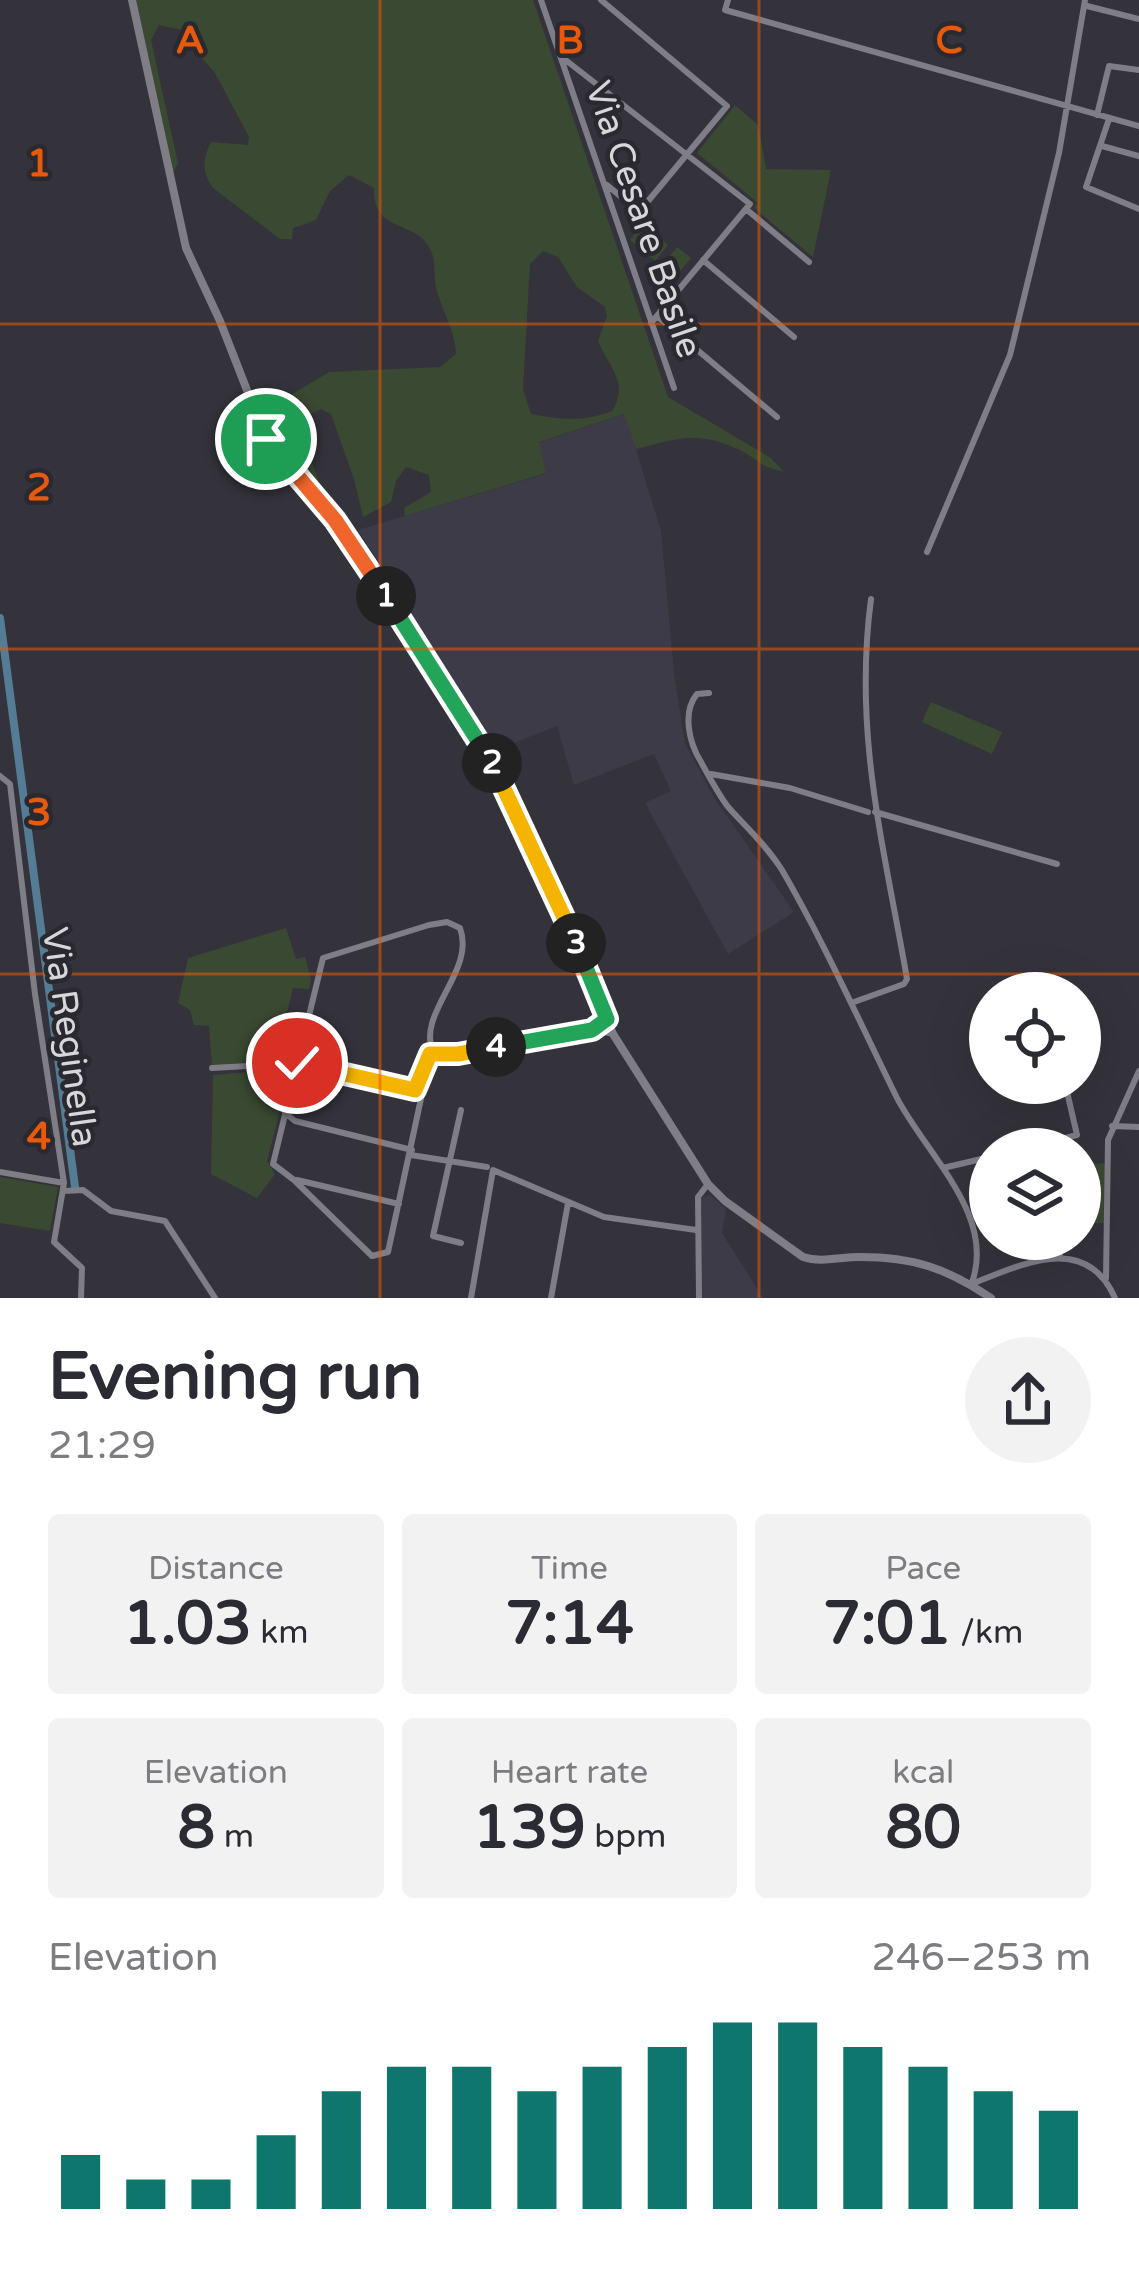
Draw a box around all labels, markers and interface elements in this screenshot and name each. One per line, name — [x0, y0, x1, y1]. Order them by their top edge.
text: A — [175, 17, 205, 64]
text: B — [556, 17, 584, 64]
text: C — [935, 17, 963, 64]
street label: Via Cesare Basile — [576, 76, 711, 363]
text: 1 — [27, 140, 51, 187]
pin — [215, 388, 317, 490]
icon: arrive — [233, 406, 299, 472]
text: 2 — [27, 464, 51, 511]
pin: 1 — [356, 566, 416, 626]
text: 1 — [376, 576, 396, 615]
pin: 2 — [462, 733, 522, 793]
text: 2 — [482, 743, 502, 782]
text: 3 — [27, 789, 51, 836]
pin: 3 — [546, 913, 606, 973]
text: 3 — [566, 923, 586, 962]
street label: Via Reginella — [33, 925, 106, 1150]
map controls — [969, 972, 1101, 1260]
button: locate — [969, 972, 1101, 1104]
pin — [246, 1012, 348, 1114]
pin: 4 — [466, 1017, 526, 1077]
text: 4 — [486, 1027, 506, 1066]
icon: check — [264, 1030, 330, 1096]
text: 4 — [27, 1113, 51, 1160]
button: layers — [969, 1128, 1101, 1260]
text: Evening run — [48, 1337, 422, 1417]
button: share — [965, 1337, 1091, 1463]
text: 21:29 — [48, 1422, 156, 1469]
text: Distance — [148, 1549, 284, 1588]
text: Time — [531, 1549, 608, 1588]
text: Pace — [885, 1549, 961, 1588]
text: 1.03 — [123, 1588, 252, 1660]
text: 7:14 — [505, 1588, 634, 1660]
text: 7:01 — [823, 1588, 952, 1660]
text: km — [252, 1613, 309, 1652]
text: /km — [952, 1613, 1023, 1652]
text: Elevation — [144, 1753, 288, 1792]
text: Heart rate — [491, 1753, 648, 1792]
text: kcal — [892, 1753, 954, 1792]
text: 8 — [178, 1792, 215, 1864]
text: 139 — [473, 1792, 586, 1864]
text: 80 — [885, 1792, 961, 1864]
text: m — [215, 1817, 254, 1856]
text: bpm — [586, 1817, 666, 1856]
text: Elevation — [48, 1934, 218, 1981]
text: 246–253 m — [871, 1934, 1091, 1981]

